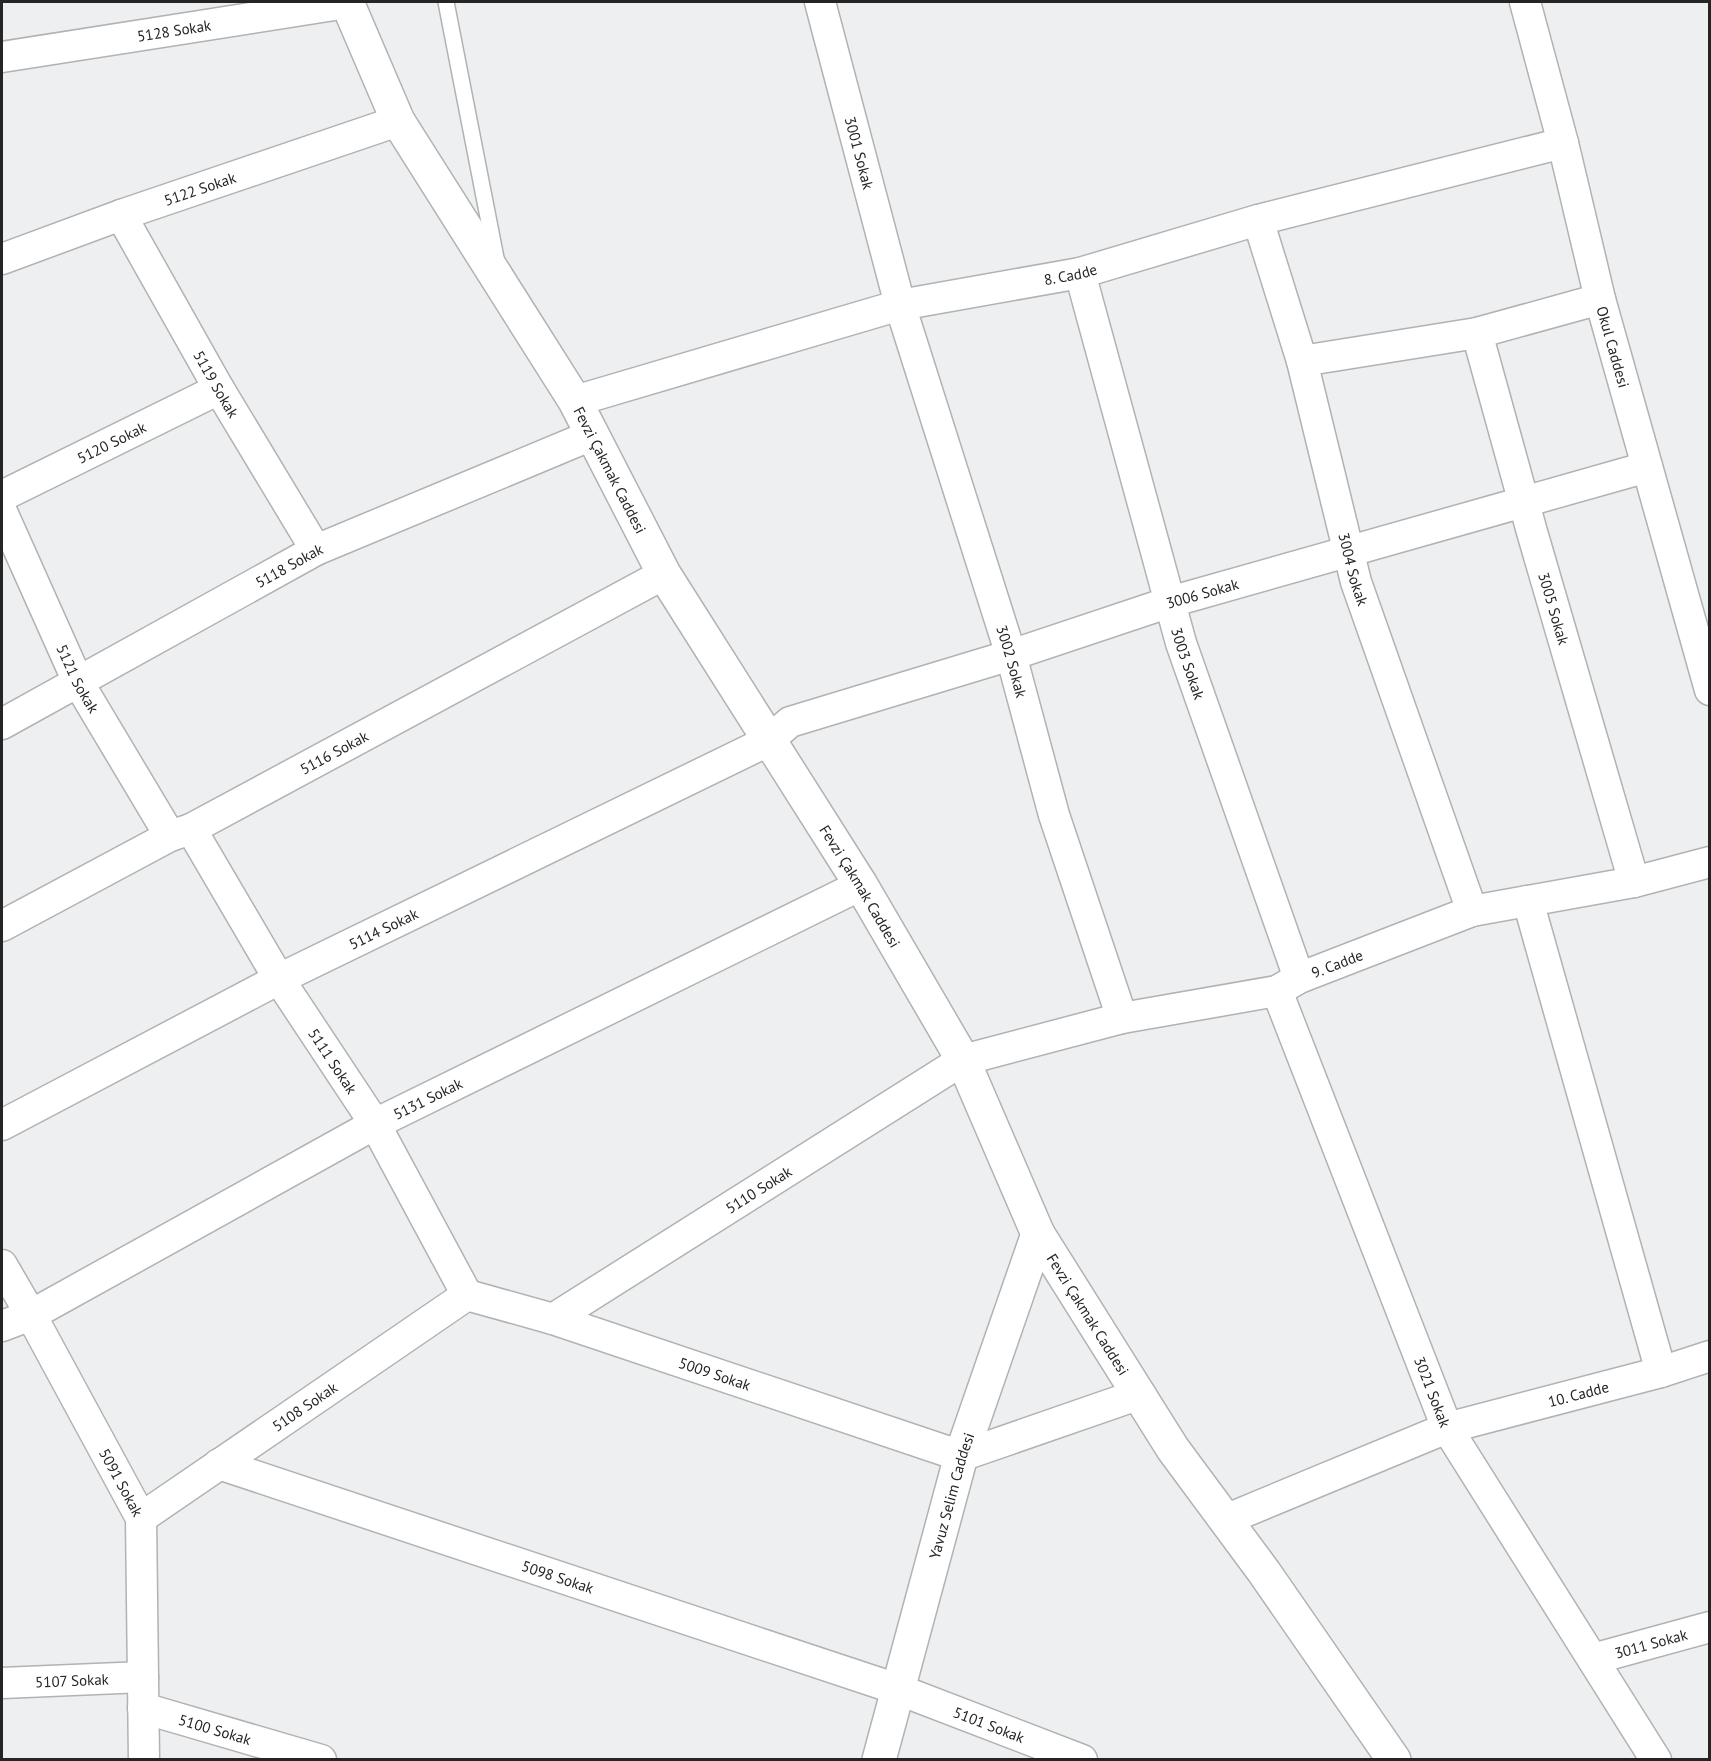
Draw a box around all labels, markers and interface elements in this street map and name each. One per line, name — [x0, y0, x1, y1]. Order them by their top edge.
street label: 5128 Sokak — [136, 15, 213, 45]
street label: 3001 Sokak — [841, 114, 879, 192]
street label: 5122 Sokak — [161, 167, 239, 209]
street label: 8. Cadde — [1042, 259, 1099, 289]
street label: Okul Caddesi — [1593, 304, 1634, 390]
street label: 5119 Sokak — [190, 347, 244, 422]
street label: Fevzi Çakmak Caddesi — [570, 403, 651, 536]
street label: 5120 Sokak — [74, 417, 150, 467]
street label: 3004 Sokak — [1335, 531, 1373, 609]
street label: 5118 Sokak — [252, 538, 326, 591]
street label: 3005 Sokak — [1535, 570, 1574, 648]
street label: 3006 Sokak — [1164, 573, 1241, 612]
street label: 3002 Sokak — [993, 623, 1032, 700]
street label: 3003 Sokak — [1168, 625, 1210, 702]
street label: 5121 Sokak — [53, 641, 104, 717]
street label: 5116 Sokak — [296, 726, 372, 778]
street label: Fevzi Çakmak Caddesi — [816, 821, 905, 951]
street label: 5114 Sokak — [345, 903, 422, 953]
street label: 9. Cadde — [1308, 945, 1365, 982]
street label: 5111 Sokak — [305, 1024, 362, 1098]
street label: 5131 Sokak — [390, 1073, 466, 1123]
street label: 5110 Sokak — [722, 1161, 796, 1217]
street label: Fevzi Çakmak Caddesi — [1043, 1250, 1134, 1378]
street label: 5009 Sokak — [676, 1352, 754, 1394]
street label: 3021 Sokak — [1411, 1354, 1456, 1431]
street label: 5108 Sokak — [268, 1377, 341, 1435]
street label: 10. Cadde — [1546, 1377, 1611, 1411]
street label: Yavuz Selim Caddesi — [924, 1430, 978, 1561]
street label: 5091 Sokak — [95, 1445, 148, 1520]
street label: 5098 Sokak — [519, 1556, 597, 1597]
street label: 3011 Sokak — [1612, 1624, 1690, 1662]
street label: 5107 Sokak — [35, 1669, 110, 1691]
street label: 5101 Sokak — [951, 1702, 1028, 1747]
street label: 5100 Sokak — [177, 1709, 254, 1749]

